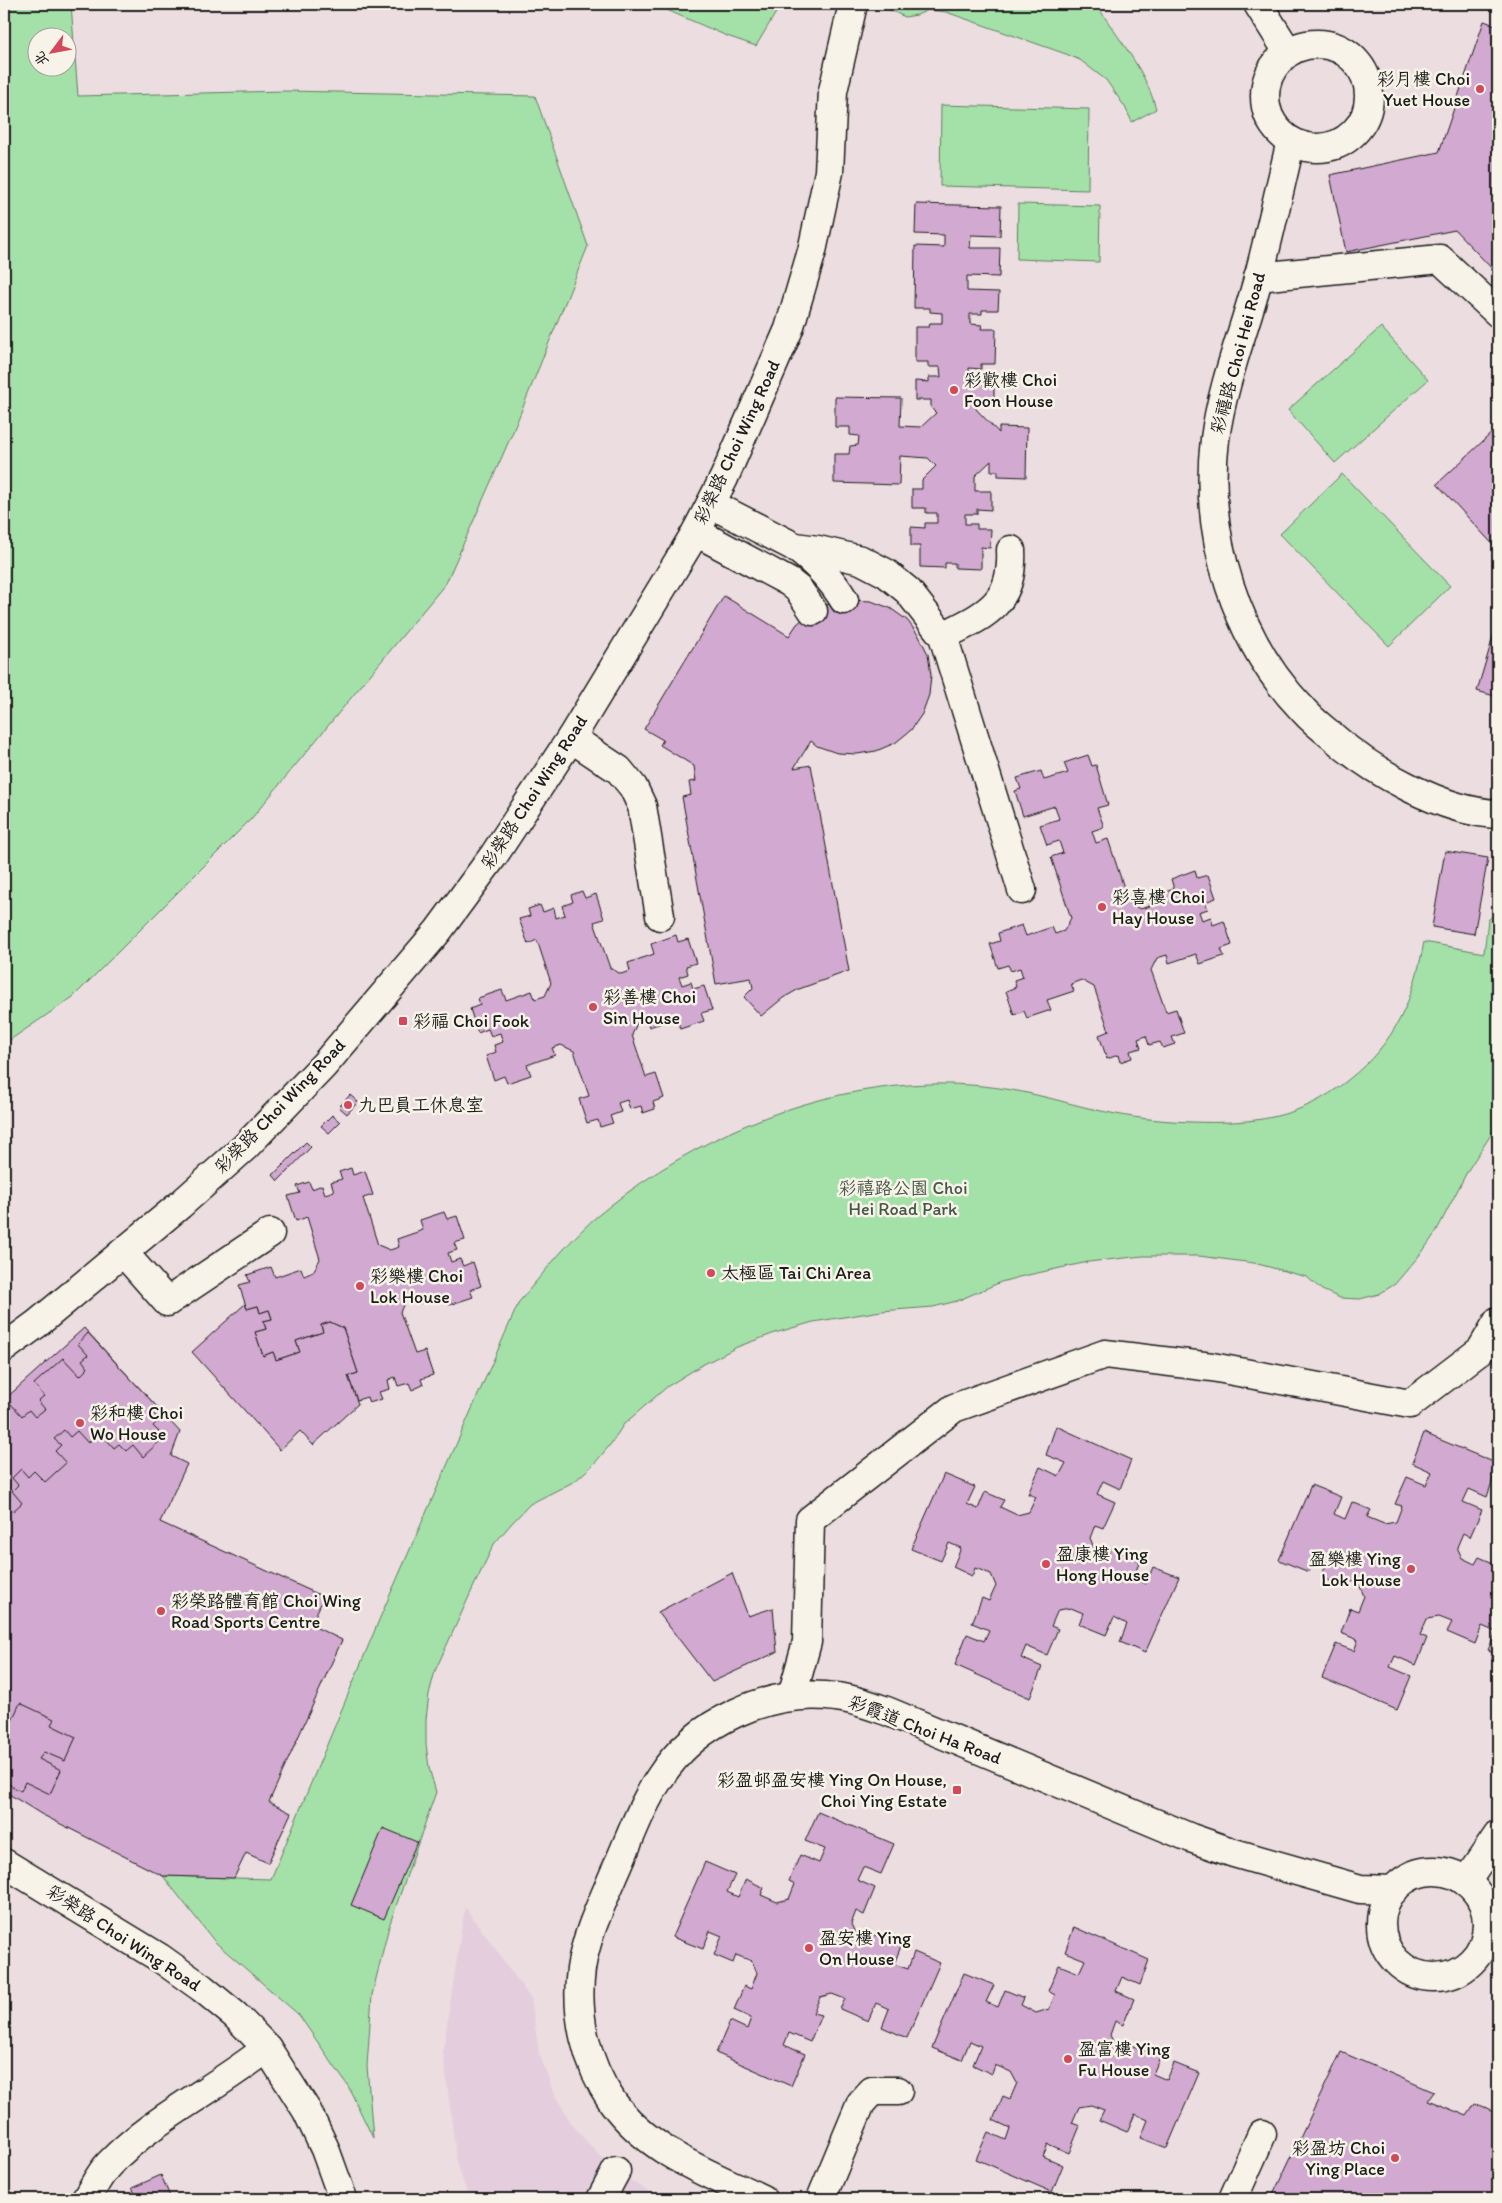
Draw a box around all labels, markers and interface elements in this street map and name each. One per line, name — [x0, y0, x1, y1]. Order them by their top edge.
north arrow — [28, 28, 78, 78]
text: 北 — [30, 48, 52, 69]
place label: 彩月樓 Choi Yuet House — [1377, 68, 1470, 111]
marker: 彩月樓 Choi Yuet House — [1474, 83, 1486, 95]
street label: 彩禧路 Choi Hei Road — [1206, 270, 1270, 436]
street label: 彩榮路 Choi Wing Road — [689, 356, 785, 528]
place label: 彩歡樓 Choi Foon House — [964, 369, 1057, 412]
marker: 彩歡樓 Choi Foon House — [948, 384, 960, 396]
street label: 彩榮路 Choi Wing Road — [476, 711, 592, 873]
place label: 彩喜樓 Choi Hay House — [1112, 886, 1205, 929]
marker: 彩喜樓 Choi Hay House — [1096, 901, 1108, 913]
place label: 彩善樓 Choi Sin House — [603, 986, 696, 1029]
marker: 彩善樓 Choi Sin House — [587, 1001, 599, 1013]
place label: 彩福 Choi Fook — [413, 1010, 530, 1032]
marker: 彩福 Choi Fook — [397, 1015, 409, 1027]
street label: 彩榮路 Choi Wing Road — [210, 1034, 350, 1178]
place label: 九巴員工休息室 — [358, 1094, 484, 1116]
marker: 九巴員工休息室 — [342, 1099, 354, 1111]
park label: 彩禧路公園 Choi Hei Road Park — [838, 1177, 968, 1220]
place label: 太極區 Tai Chi Area — [721, 1262, 871, 1284]
place label: 彩樂樓 Choi Lok House — [370, 1265, 463, 1308]
marker: 太極區 Tai Chi Area — [705, 1267, 717, 1279]
marker: 彩樂樓 Choi Lok House — [354, 1280, 366, 1292]
place label: 彩和樓 Choi Wo House — [90, 1402, 183, 1445]
marker: 彩和樓 Choi Wo House — [74, 1417, 86, 1429]
place label: 盈康樓 Ying Hong House — [1056, 1543, 1149, 1586]
place label: 盈樂樓 Ying Lok House — [1309, 1548, 1402, 1591]
marker: 盈康樓 Ying Hong House — [1040, 1558, 1052, 1570]
marker: 盈樂樓 Ying Lok House — [1405, 1563, 1417, 1575]
place label: 彩榮路體育館 Choi Wing Road Sports Centre — [171, 1590, 362, 1633]
marker: 彩榮路體育館 Choi Wing Road Sports Centre — [155, 1605, 167, 1617]
street label: 彩霞道 Choi Ha Road — [845, 1691, 1005, 1769]
place label: 彩盈邨盈安樓 Ying On House, Choi Ying Estate — [717, 1769, 947, 1812]
marker: 彩盈邨盈安樓 Ying On House, Choi Ying Estate — [951, 1784, 963, 1796]
street label: 彩榮路 Choi Wing Road — [43, 1880, 205, 1996]
place label: 盈安樓 Ying On House — [819, 1927, 912, 1970]
marker: 盈安樓 Ying On House — [803, 1942, 815, 1954]
place label: 盈富樓 Ying Fu House — [1078, 2038, 1171, 2081]
marker: 盈富樓 Ying Fu House — [1062, 2053, 1074, 2065]
place label: 彩盈坊 Choi Ying Place — [1292, 2137, 1385, 2180]
marker: 彩盈坊 Choi Ying Place — [1389, 2152, 1401, 2164]

